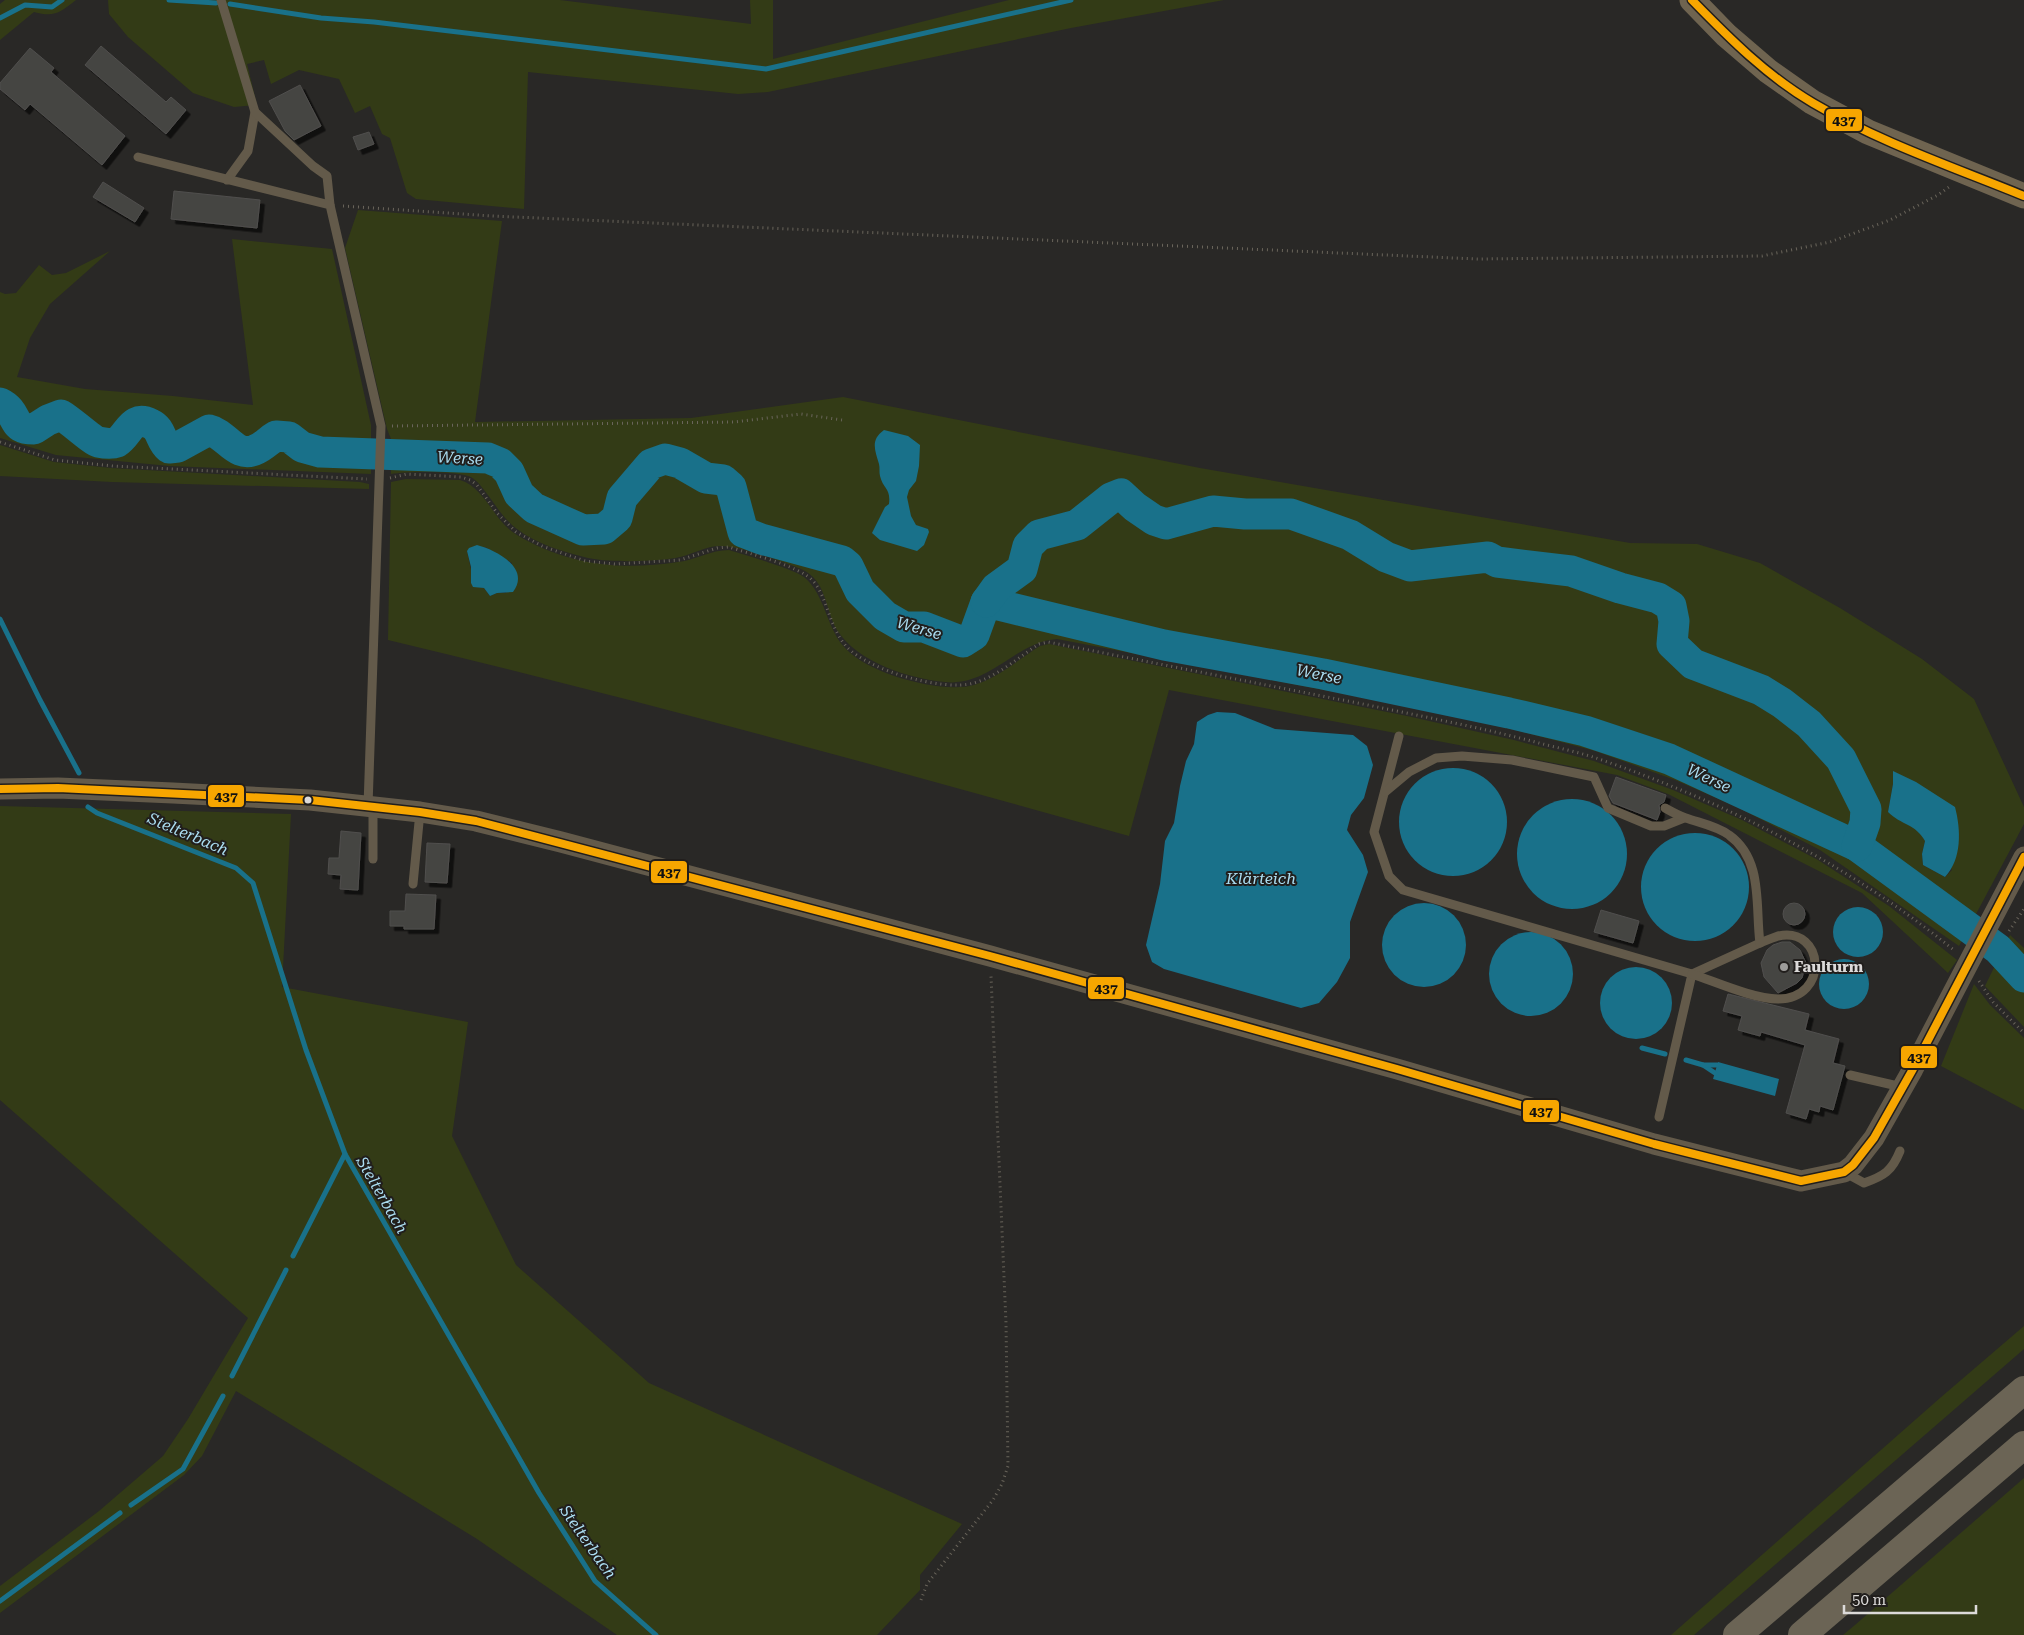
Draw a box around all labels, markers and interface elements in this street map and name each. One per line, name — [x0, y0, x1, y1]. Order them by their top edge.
line badge: 437 — [1825, 108, 1863, 132]
text: 437 — [1832, 112, 1856, 128]
water label: Werse — [437, 447, 483, 469]
water label: Werse — [894, 613, 944, 643]
water label: Werse — [1295, 660, 1343, 688]
water label: Werse — [1684, 760, 1734, 796]
line badge: 437 — [207, 784, 245, 808]
text: 437 — [214, 788, 238, 804]
unlabelled marker — [303, 795, 313, 805]
water label: Stelterbach — [144, 808, 231, 860]
line badge: 437 — [650, 860, 688, 884]
text: 437 — [657, 864, 681, 880]
water label: Klärteich — [1225, 869, 1296, 888]
place label: Faulturm — [1794, 958, 1864, 976]
marker: Faulturm — [1778, 961, 1790, 973]
line badge: 437 — [1087, 976, 1125, 1000]
text: 437 — [1094, 980, 1118, 996]
line badge: 437 — [1900, 1045, 1938, 1069]
text: 437 — [1907, 1049, 1931, 1065]
line badge: 437 — [1522, 1099, 1560, 1123]
text: 437 — [1529, 1103, 1553, 1119]
water label: Stelterbach — [352, 1152, 412, 1237]
water label: Stelterbach — [555, 1501, 621, 1583]
scale bar — [1844, 1582, 1976, 1614]
text: 50 m — [1852, 1591, 1887, 1609]

